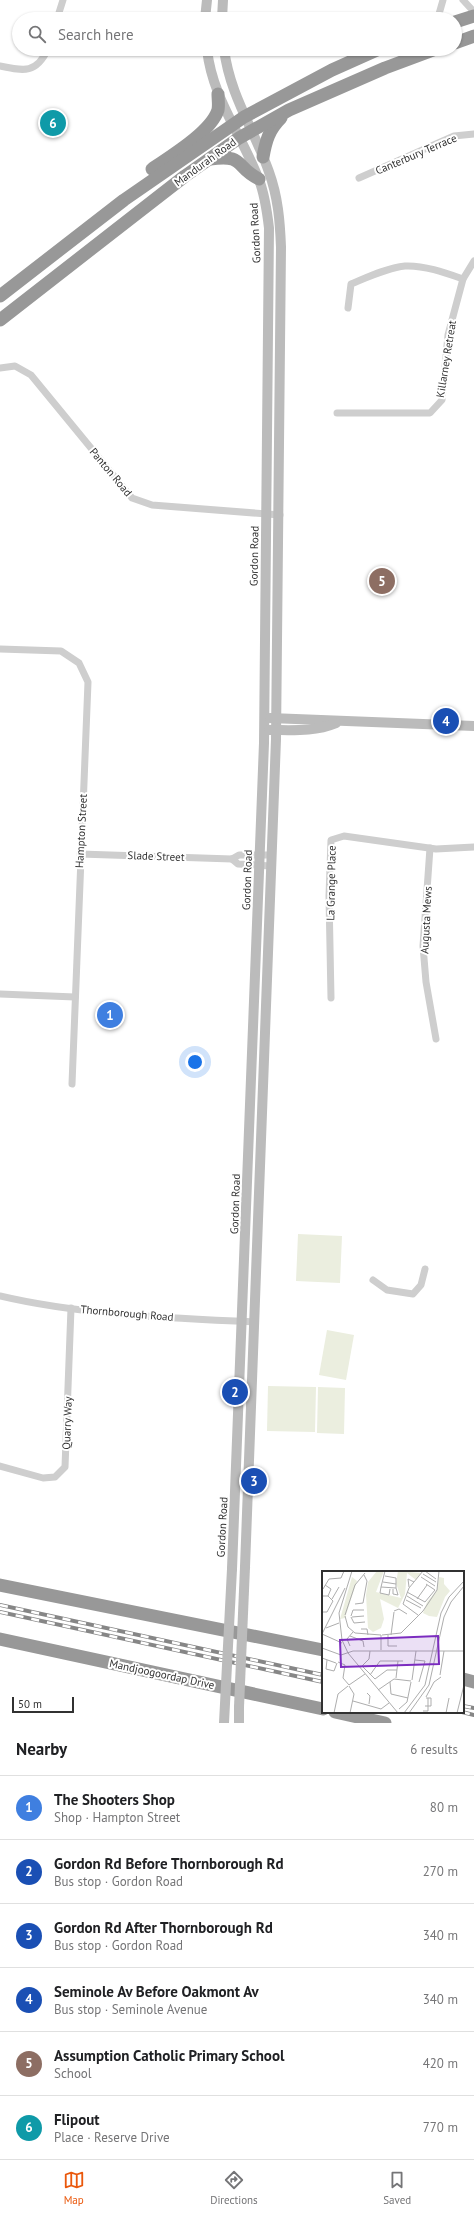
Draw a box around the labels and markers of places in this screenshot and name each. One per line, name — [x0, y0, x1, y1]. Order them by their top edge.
pin: 6 — [40, 108, 66, 138]
pin: 5 — [369, 566, 395, 596]
pin: 4 — [433, 706, 459, 736]
pin: 1 — [97, 1000, 123, 1030]
pin: 2 — [222, 1377, 248, 1407]
pin: 3 — [241, 1466, 267, 1496]

